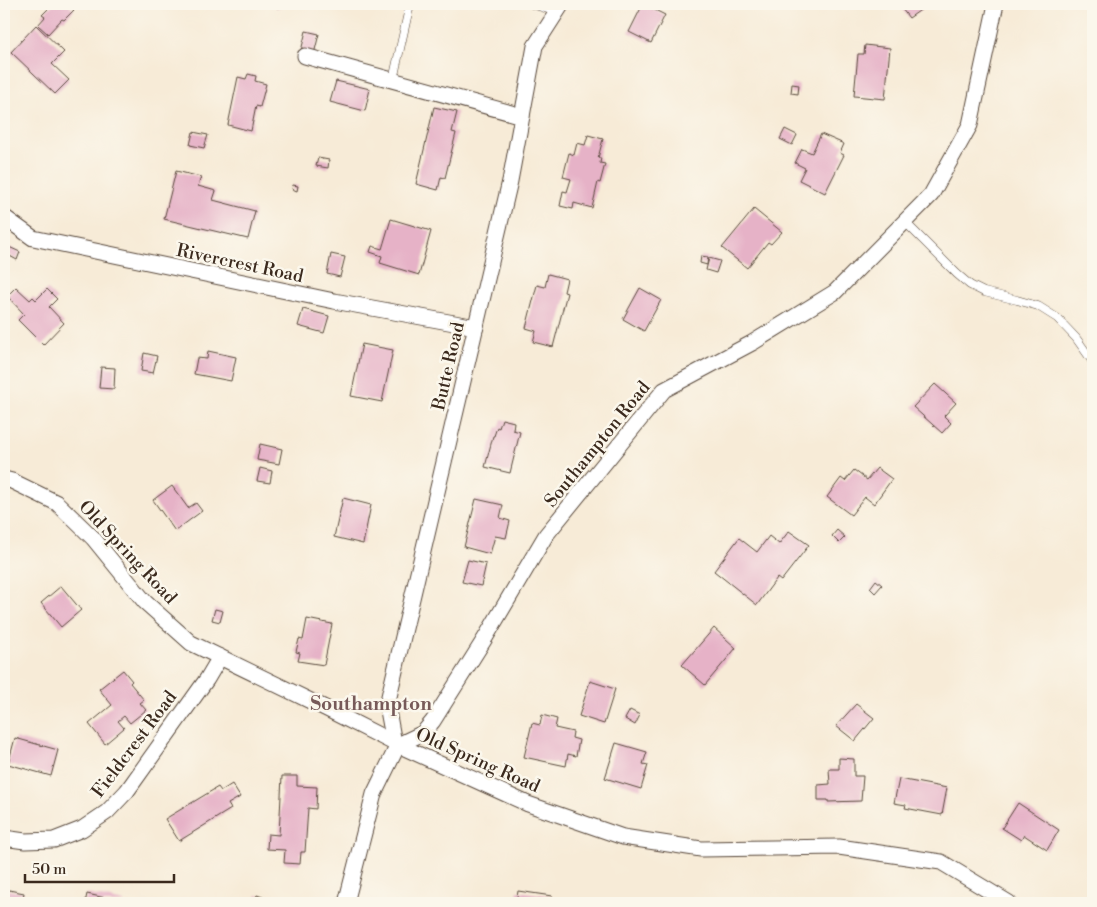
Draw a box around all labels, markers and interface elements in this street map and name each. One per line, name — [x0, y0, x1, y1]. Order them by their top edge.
street label: Rivercrest Road — [174, 239, 306, 288]
street label: Butte Road — [427, 319, 470, 414]
street label: Southampton Road — [539, 376, 656, 512]
street label: Old Spring Road — [74, 496, 182, 610]
street label: Fieldcrest Road — [87, 686, 183, 802]
district label: Southampton — [310, 692, 432, 716]
street label: Old Spring Road — [412, 723, 544, 798]
scale bar — [25, 852, 174, 884]
text: 50 m — [32, 860, 66, 879]

